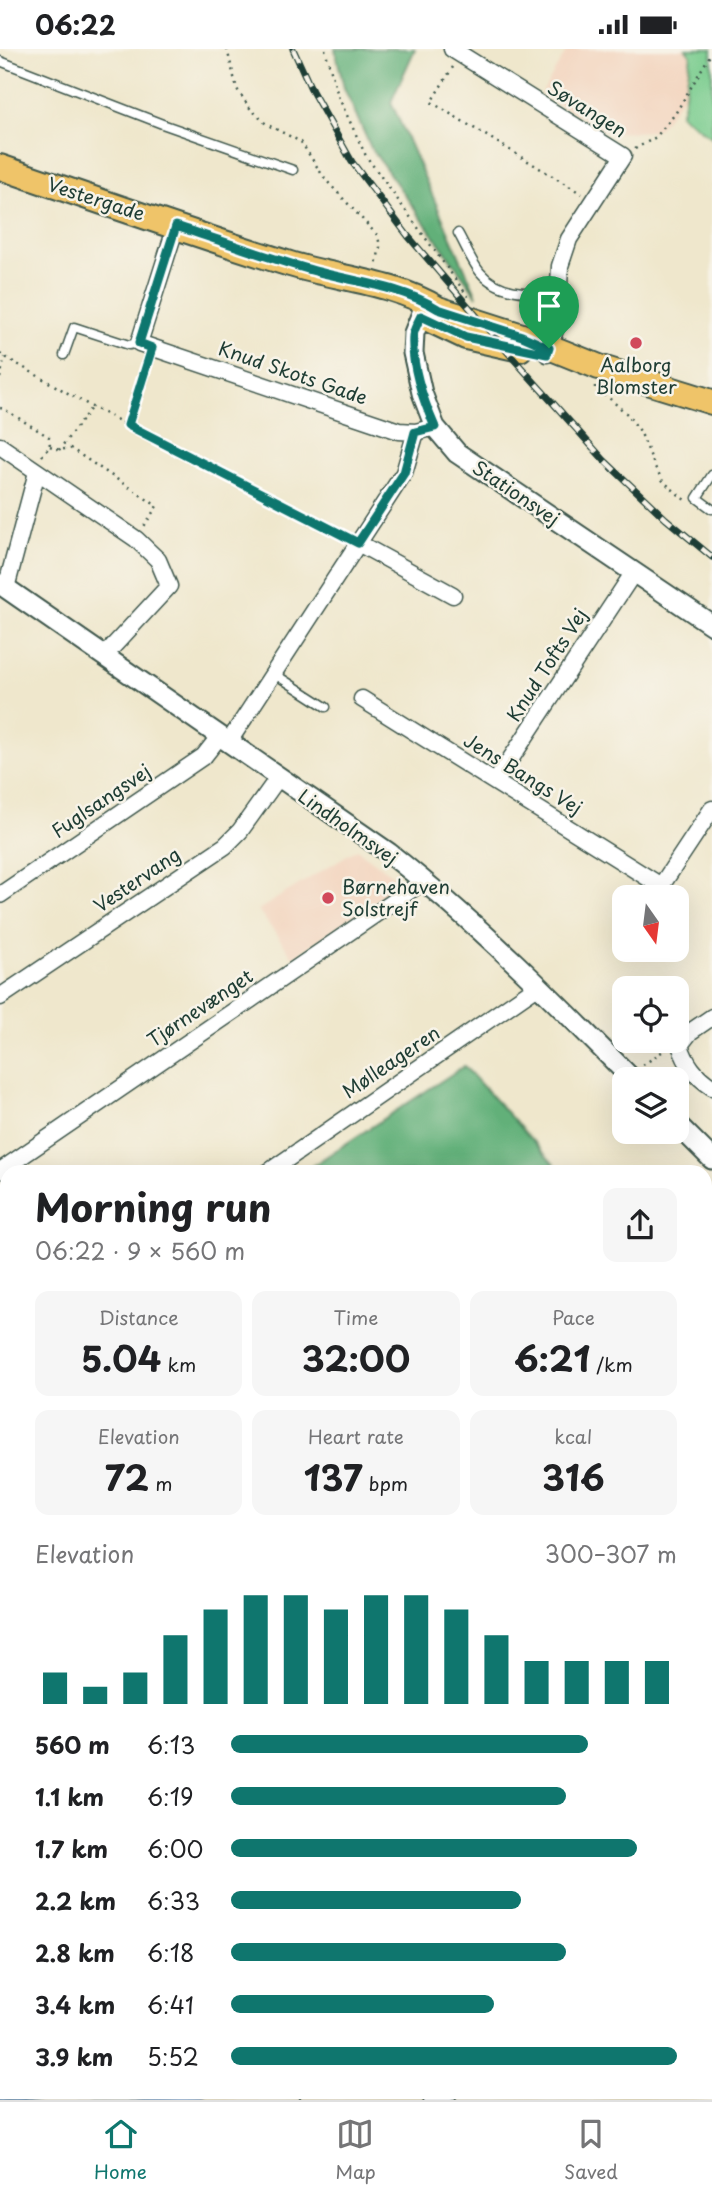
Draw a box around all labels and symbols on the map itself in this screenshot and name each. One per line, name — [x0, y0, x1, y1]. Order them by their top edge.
street label: Søvangen — [542, 73, 633, 144]
street label: Vestergade — [44, 169, 149, 227]
pin — [519, 276, 579, 348]
street label: Knud Skots Gade — [215, 333, 372, 411]
marker: Aalborg Blomster — [628, 335, 644, 351]
place label: Aalborg Blomster — [595, 350, 677, 400]
street label: Stationsvej — [467, 453, 566, 532]
street label: Knud Tofts Vej — [499, 602, 593, 727]
street label: Jens Bangs Vej — [459, 726, 588, 821]
street label: Fuglsangsvej — [45, 757, 156, 844]
street label: Lindholmsvej — [293, 781, 404, 871]
street label: Vestervang — [87, 840, 185, 919]
place label: Børnehaven Solstrejf — [342, 872, 450, 922]
north arrow — [612, 885, 690, 963]
marker: Børnehaven Solstrejf — [320, 890, 336, 906]
street label: Tjørnevænget — [141, 961, 258, 1053]
street label: Mølleageren — [336, 1018, 445, 1104]

